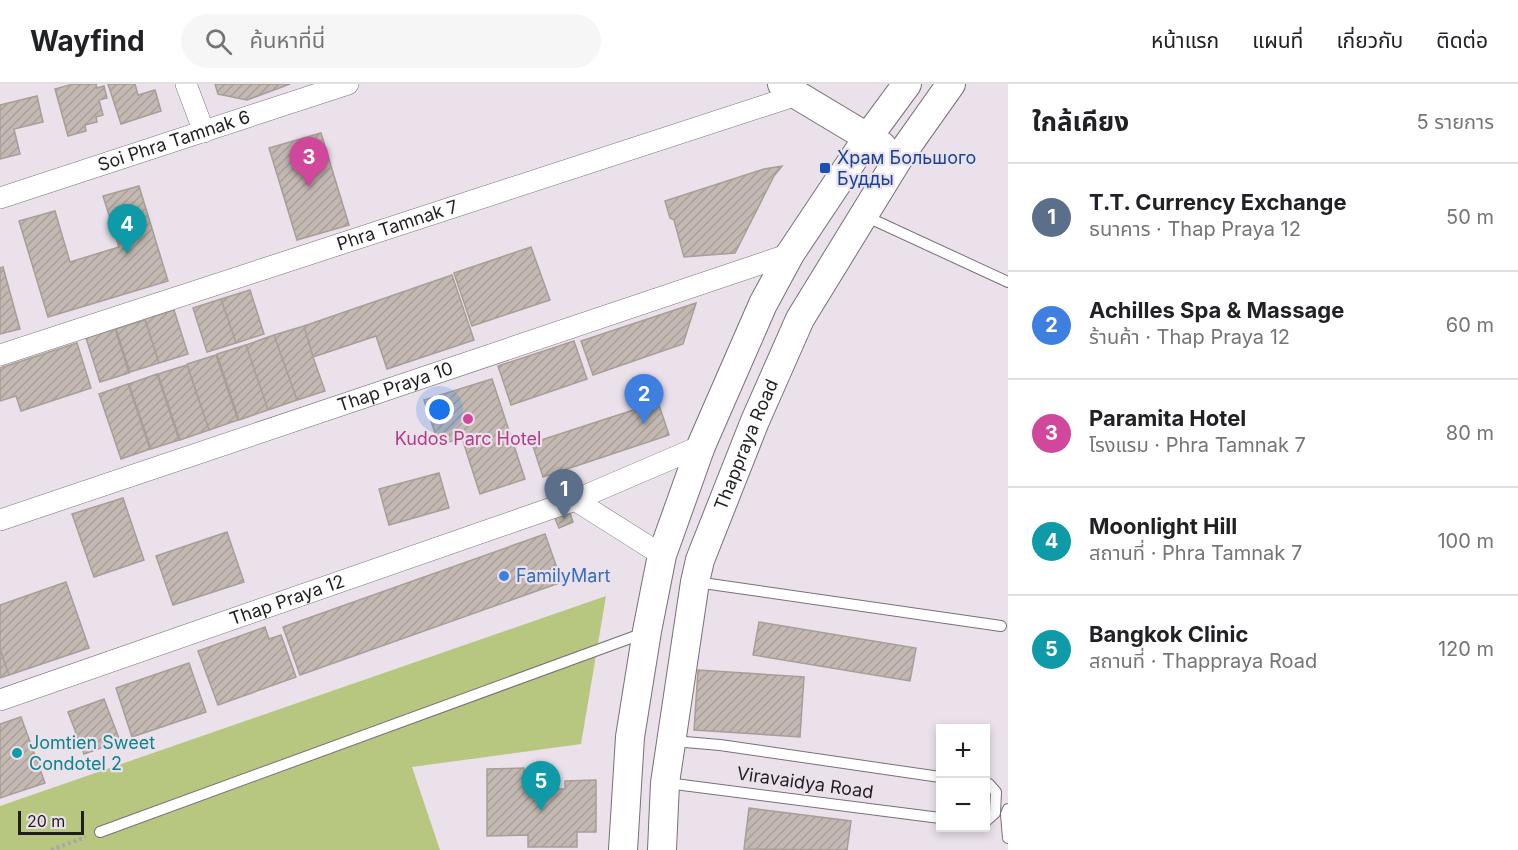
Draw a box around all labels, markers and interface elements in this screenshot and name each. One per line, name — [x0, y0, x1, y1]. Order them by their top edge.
search box — [181, 14, 601, 68]
text: Wayfind — [30, 24, 145, 58]
icon: search — [202, 25, 235, 58]
text: ค้นหาที่นี่ — [250, 27, 325, 53]
text: หน้าแรก — [1151, 28, 1219, 53]
text: แผนที่ — [1252, 28, 1303, 53]
text: เกี่ยวกับ — [1336, 28, 1403, 53]
text: ติดต่อ — [1436, 28, 1488, 53]
street label: Soi Phra Tamnak 6 — [95, 106, 253, 175]
text: ใกล้เคียง — [1032, 106, 1129, 137]
text: 5 รายการ — [1417, 110, 1494, 134]
pin: 3 — [290, 138, 328, 187]
place label: Храм Большого Будды — [837, 147, 976, 189]
marker: Храм Большого Будды — [818, 161, 832, 175]
text: T.T. Currency Exchange — [1089, 189, 1347, 215]
street label: Phra Tamnak 7 — [334, 195, 460, 254]
pin: 4 — [108, 204, 146, 254]
text: 1 — [1047, 205, 1056, 229]
text: 50 m — [1446, 205, 1494, 229]
text: ธนาคาร · Thap Praya 12 — [1089, 217, 1301, 241]
text: Achilles Spa & Massage — [1089, 297, 1344, 323]
text: 2 — [1045, 313, 1058, 337]
text: 60 m — [1446, 313, 1494, 337]
text: ร้านค้า · Thap Praya 12 — [1089, 325, 1290, 349]
street label: Thap Praya 10 — [335, 357, 455, 416]
pin: 2 — [624, 374, 664, 424]
street label: Thappraya Road — [710, 376, 782, 513]
your location — [425, 395, 454, 424]
text: Paramita Hotel — [1089, 405, 1246, 431]
marker: Kudos Parc Hotel — [461, 412, 475, 426]
text: 3 — [1045, 421, 1058, 445]
text: 80 m — [1446, 421, 1494, 445]
place label: Kudos Parc Hotel — [395, 428, 541, 449]
text: โรงแรม · Phra Tamnak 7 — [1089, 433, 1306, 457]
pin: 1 — [544, 470, 584, 519]
text: Moonlight Hill — [1089, 513, 1237, 539]
text: 4 — [1045, 529, 1058, 553]
text: 100 m — [1437, 529, 1494, 553]
text: สถานที่ · Phra Tamnak 7 — [1089, 541, 1302, 565]
place label: FamilyMart — [516, 565, 610, 586]
marker: FamilyMart — [497, 569, 511, 583]
street label: Thap Praya 12 — [227, 570, 347, 629]
text: Bangkok Clinic — [1089, 621, 1248, 647]
text: 5 — [1045, 637, 1058, 661]
text: 120 m — [1438, 637, 1494, 661]
text: สถานที่ · Thappraya Road — [1089, 649, 1317, 673]
map controls — [936, 724, 990, 832]
button: + — [936, 724, 990, 778]
place label: Jomtien Sweet Condotel 2 — [29, 732, 155, 774]
marker: Jomtien Sweet Condotel 2 — [10, 746, 24, 760]
pin: 5 — [522, 762, 560, 811]
street label: Viravaidya Road — [735, 763, 875, 802]
button: − — [936, 778, 990, 832]
scale bar — [18, 808, 84, 836]
text: 20 m — [27, 811, 65, 831]

